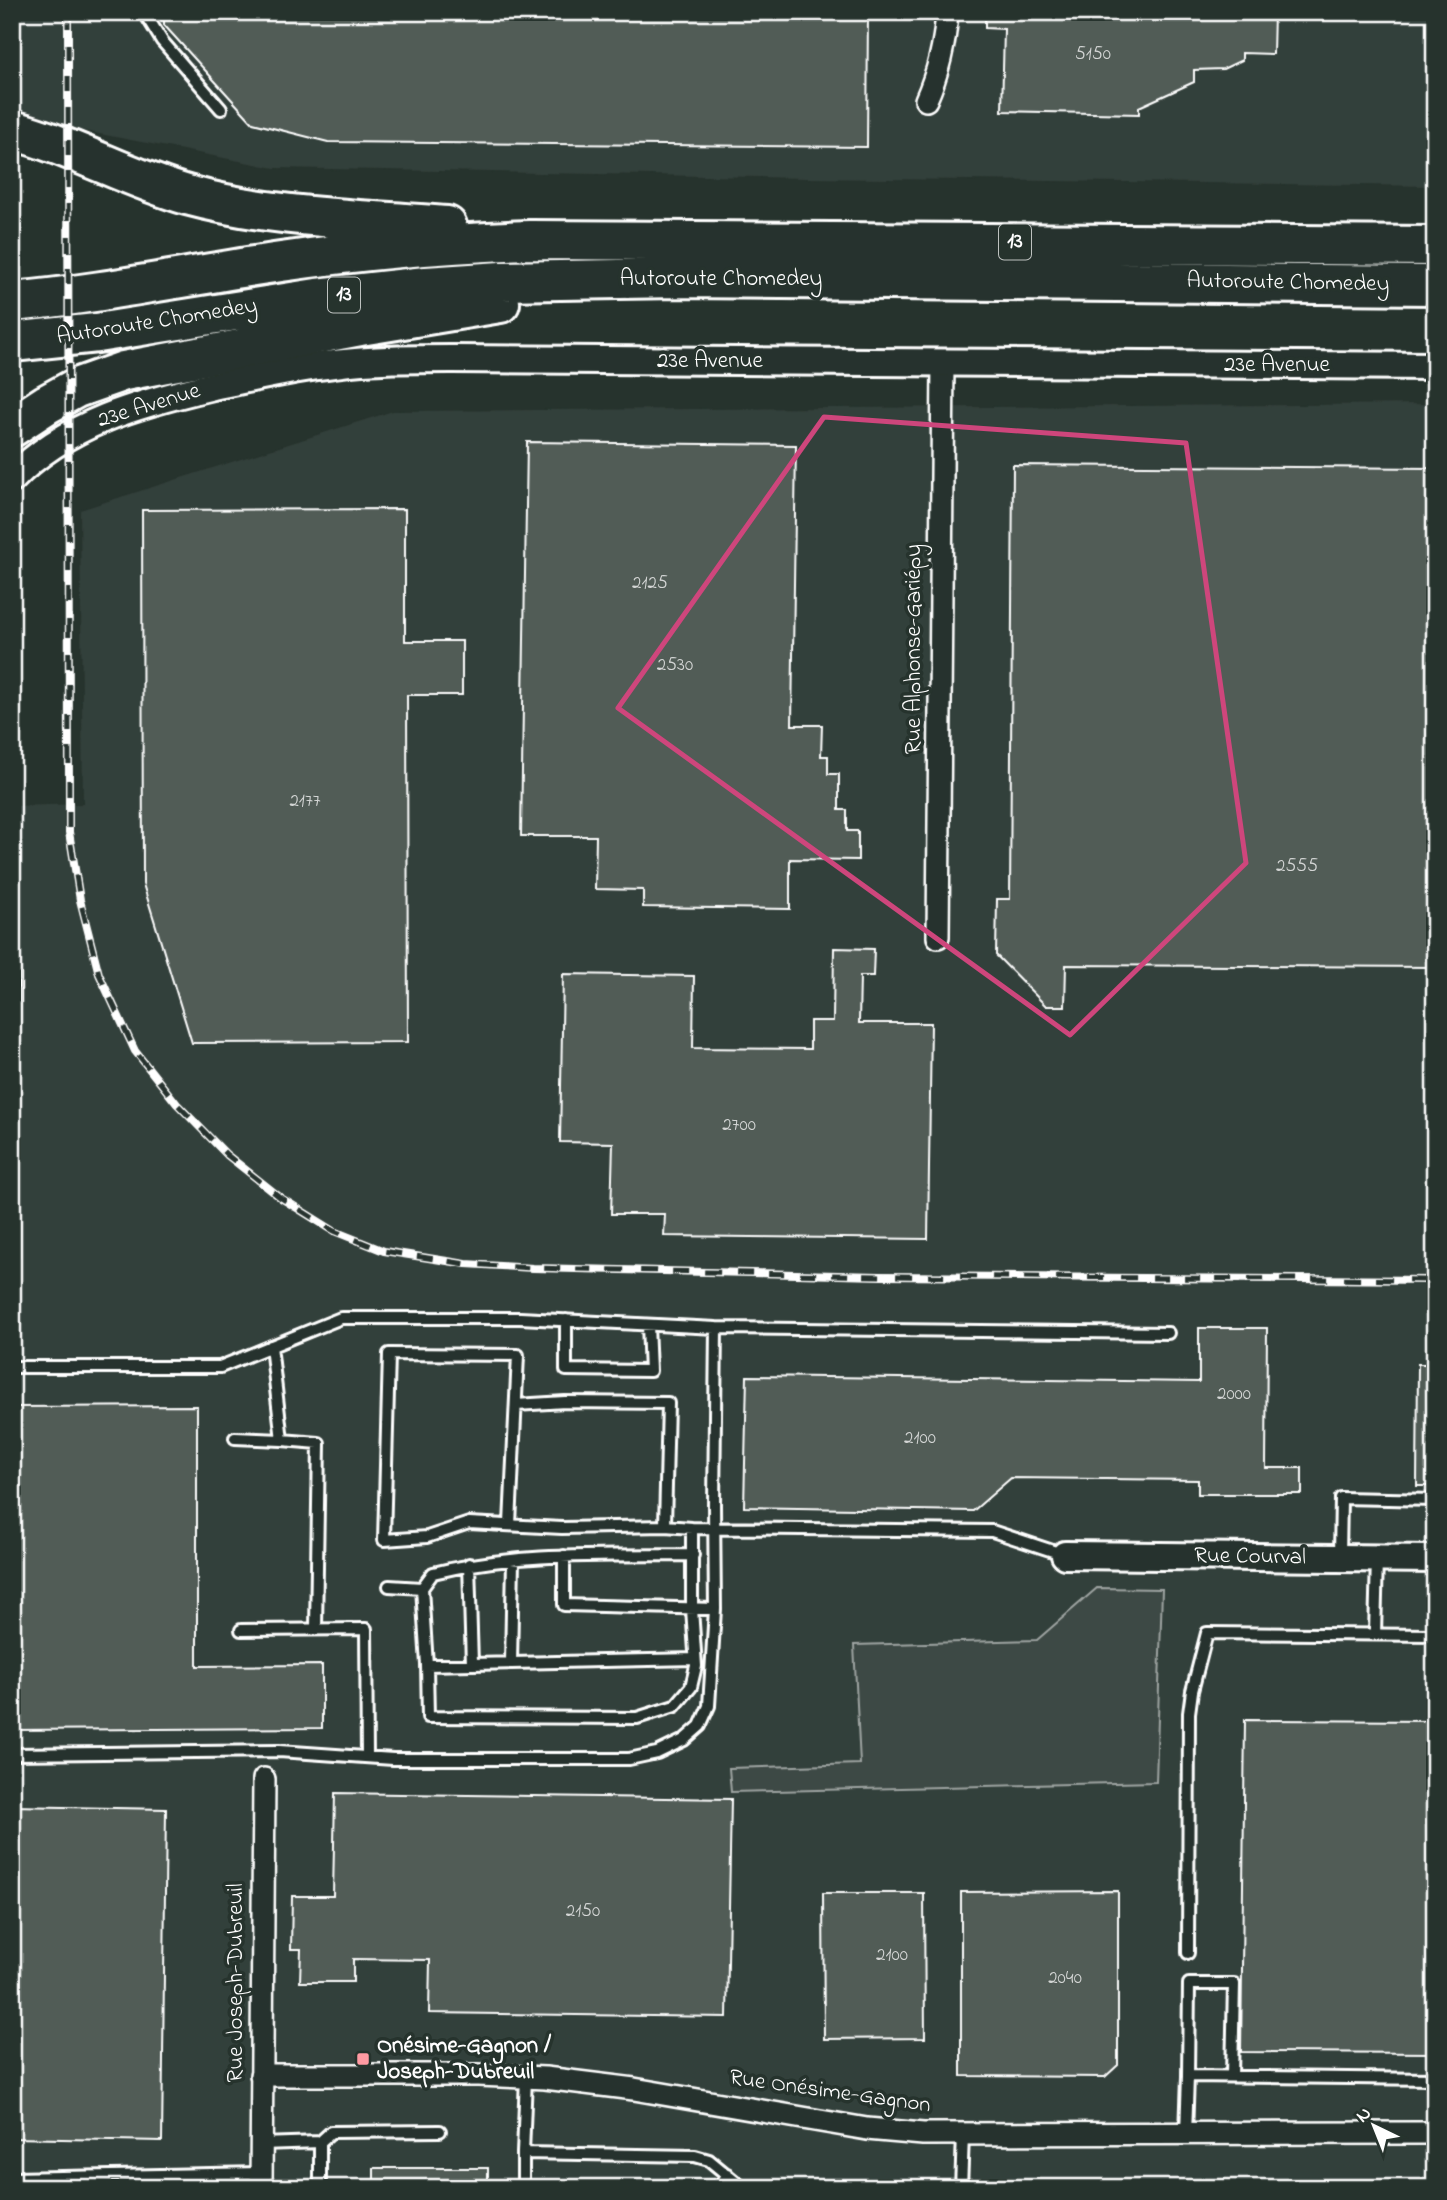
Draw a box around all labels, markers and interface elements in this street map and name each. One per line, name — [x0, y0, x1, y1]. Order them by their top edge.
house number: 5150 — [1075, 41, 1111, 68]
road number: 13 — [999, 224, 1031, 260]
street label: Autoroute Chomedey — [620, 263, 822, 298]
street label: Autoroute Chomedey — [1186, 265, 1390, 303]
road number: 13 — [328, 278, 360, 312]
street label: Autoroute Chomedey — [54, 290, 260, 356]
street label: 23e Avenue — [657, 345, 764, 378]
street label: 23e Avenue — [1224, 349, 1331, 382]
street label: 23e Avenue — [94, 375, 205, 437]
street label: Rue Alphonse-Gariépy — [898, 544, 933, 754]
house number: 2125 — [632, 570, 668, 597]
house number: 2530 — [657, 652, 693, 679]
house number: 2177 — [289, 788, 321, 815]
house number: 2555 — [1276, 853, 1318, 880]
house number: 2700 — [722, 1112, 756, 1139]
house number: 2000 — [1217, 1381, 1251, 1408]
house number: 2100 — [904, 1425, 936, 1452]
street label: Rue Courval — [1194, 1540, 1306, 1574]
street label: Rue Joseph-Dubreuil — [220, 1883, 253, 2083]
house number: 2150 — [566, 1898, 600, 1925]
house number: 2100 — [876, 1942, 908, 1969]
house number: 2040 — [1048, 1965, 1082, 1992]
place label: Onésime-Gagnon / Joseph-Dubreuil — [377, 2030, 552, 2089]
marker: Onésime-Gagnon / Joseph-Dubreuil — [355, 2051, 371, 2067]
street label: Rue Onésime-Gagnon — [727, 2062, 933, 2123]
north arrow — [1338, 2092, 1408, 2162]
text: N — [1350, 2101, 1378, 2130]

